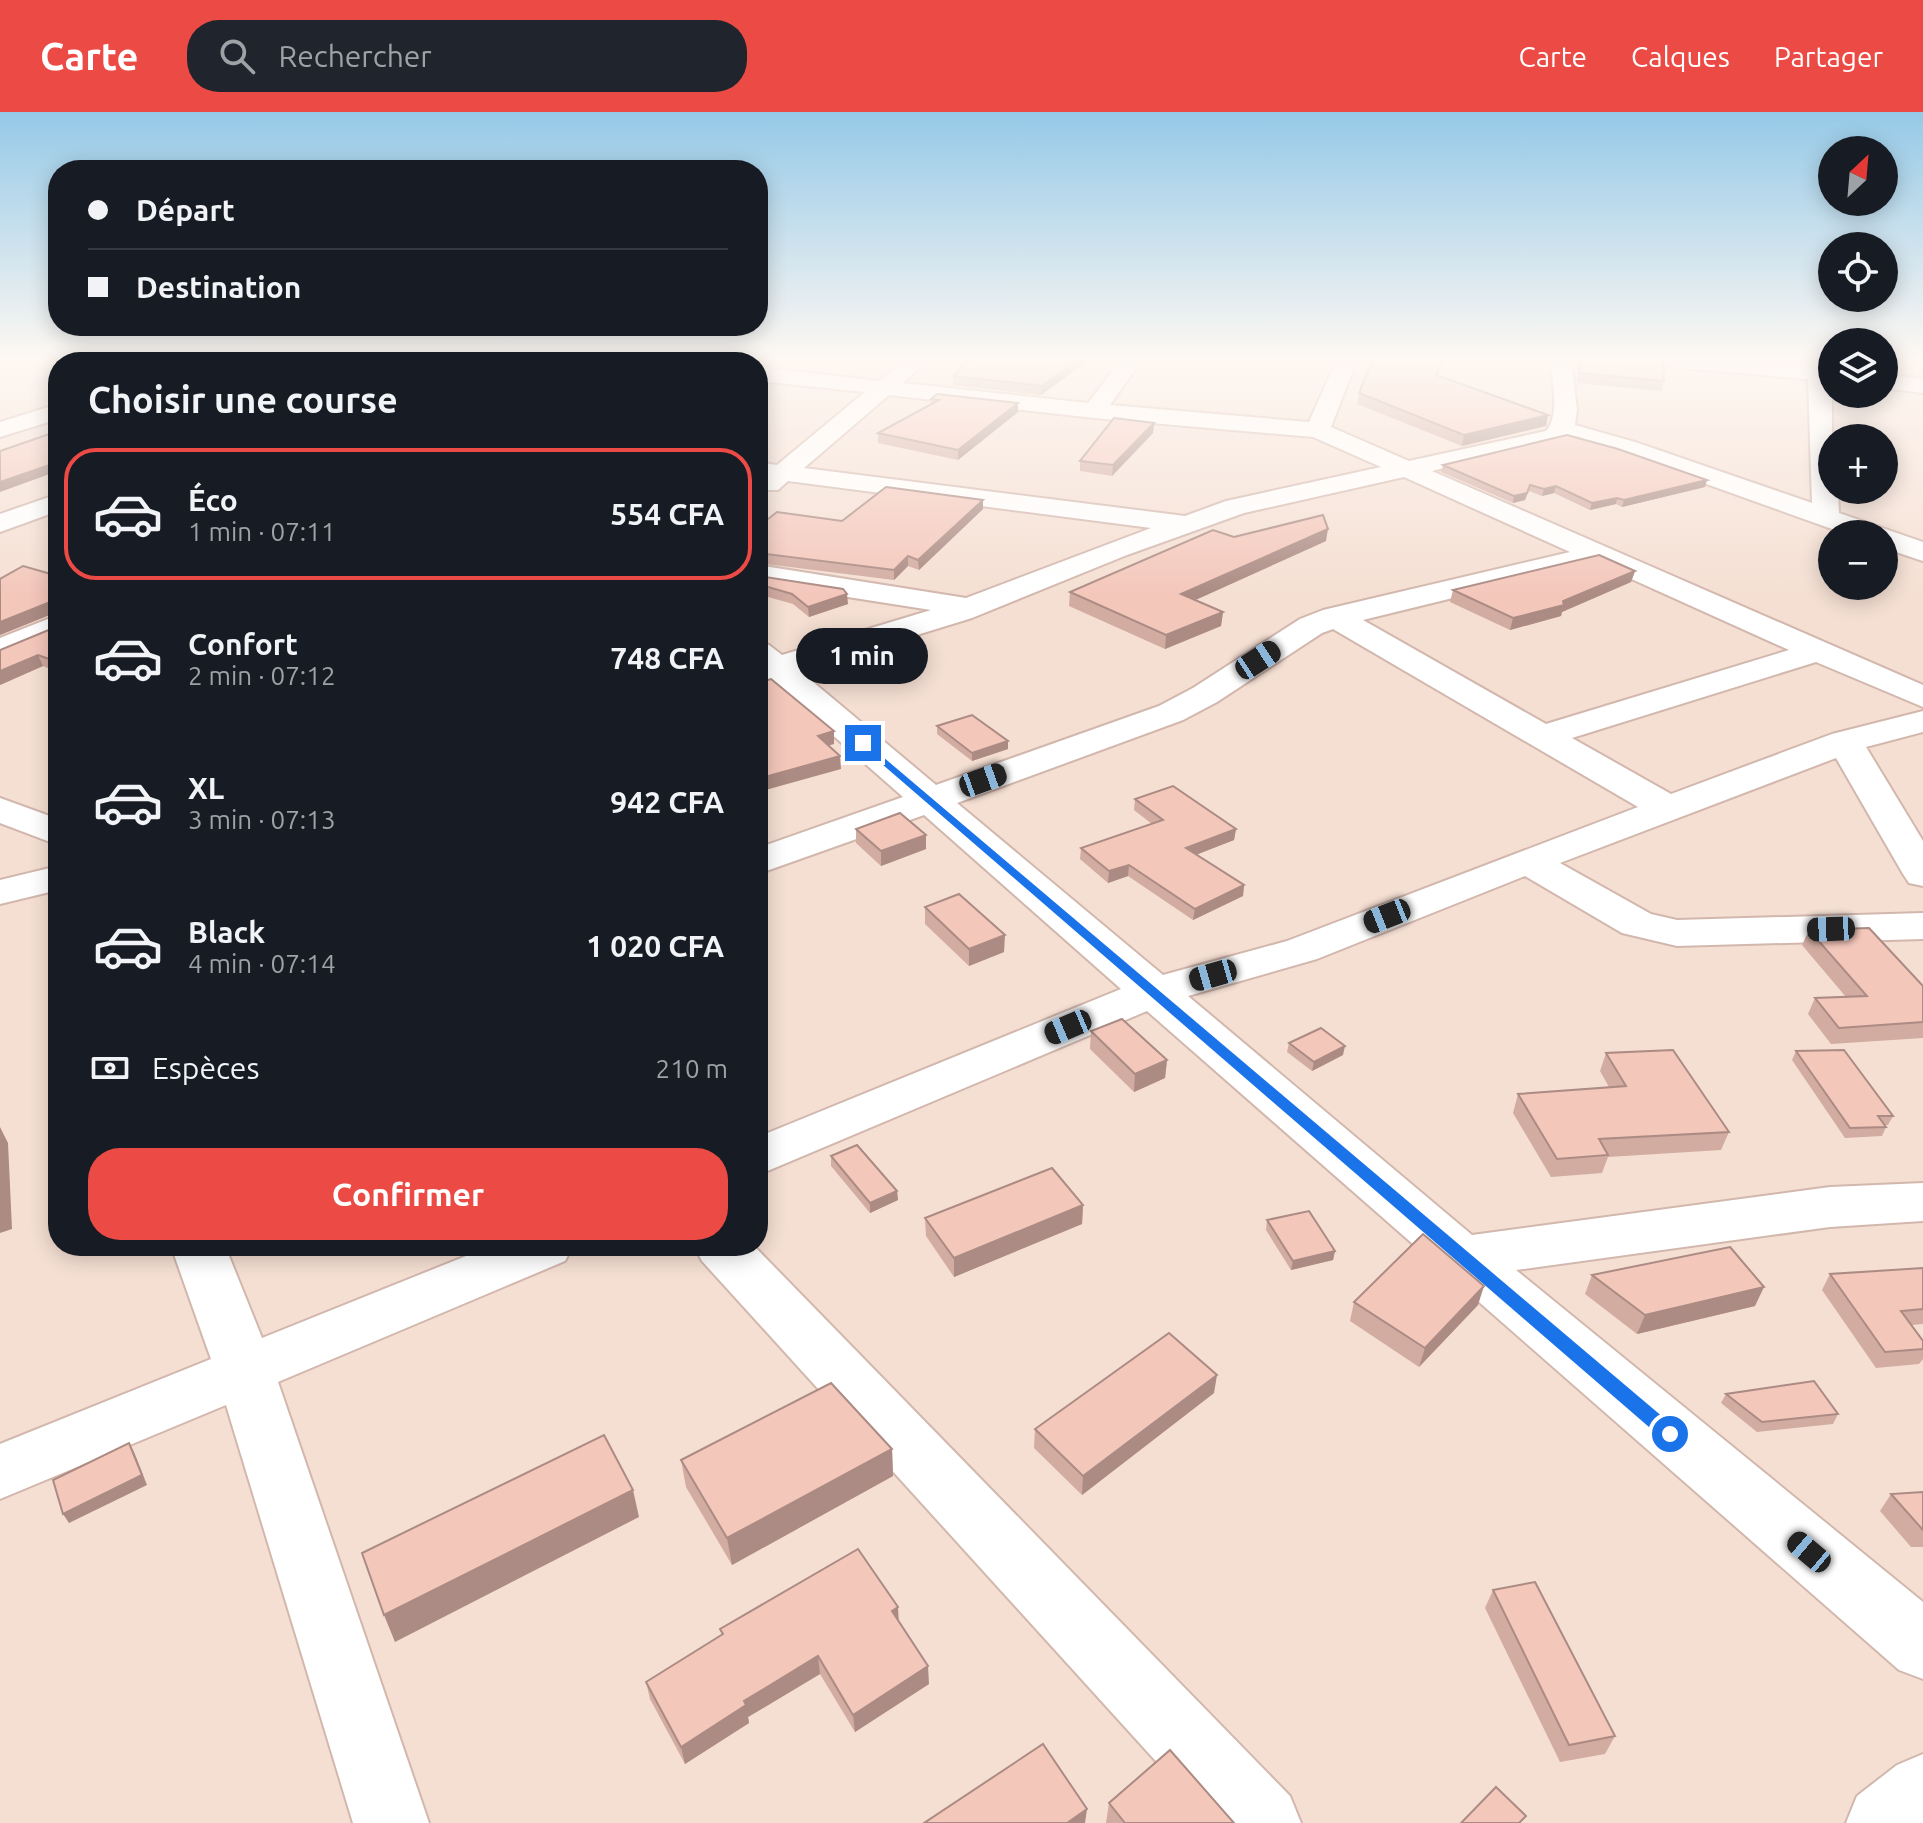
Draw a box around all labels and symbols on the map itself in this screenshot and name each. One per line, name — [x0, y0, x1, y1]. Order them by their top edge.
north arrow — [1818, 136, 1898, 216]
callout: 1 min — [797, 627, 929, 683]
car — [1231, 637, 1285, 683]
route end — [845, 725, 881, 761]
car — [956, 761, 1010, 799]
car — [1360, 896, 1414, 936]
car — [1807, 916, 1855, 942]
car — [1187, 957, 1239, 993]
car — [1041, 1007, 1095, 1047]
route start — [1652, 1416, 1688, 1452]
car — [1783, 1527, 1835, 1577]

